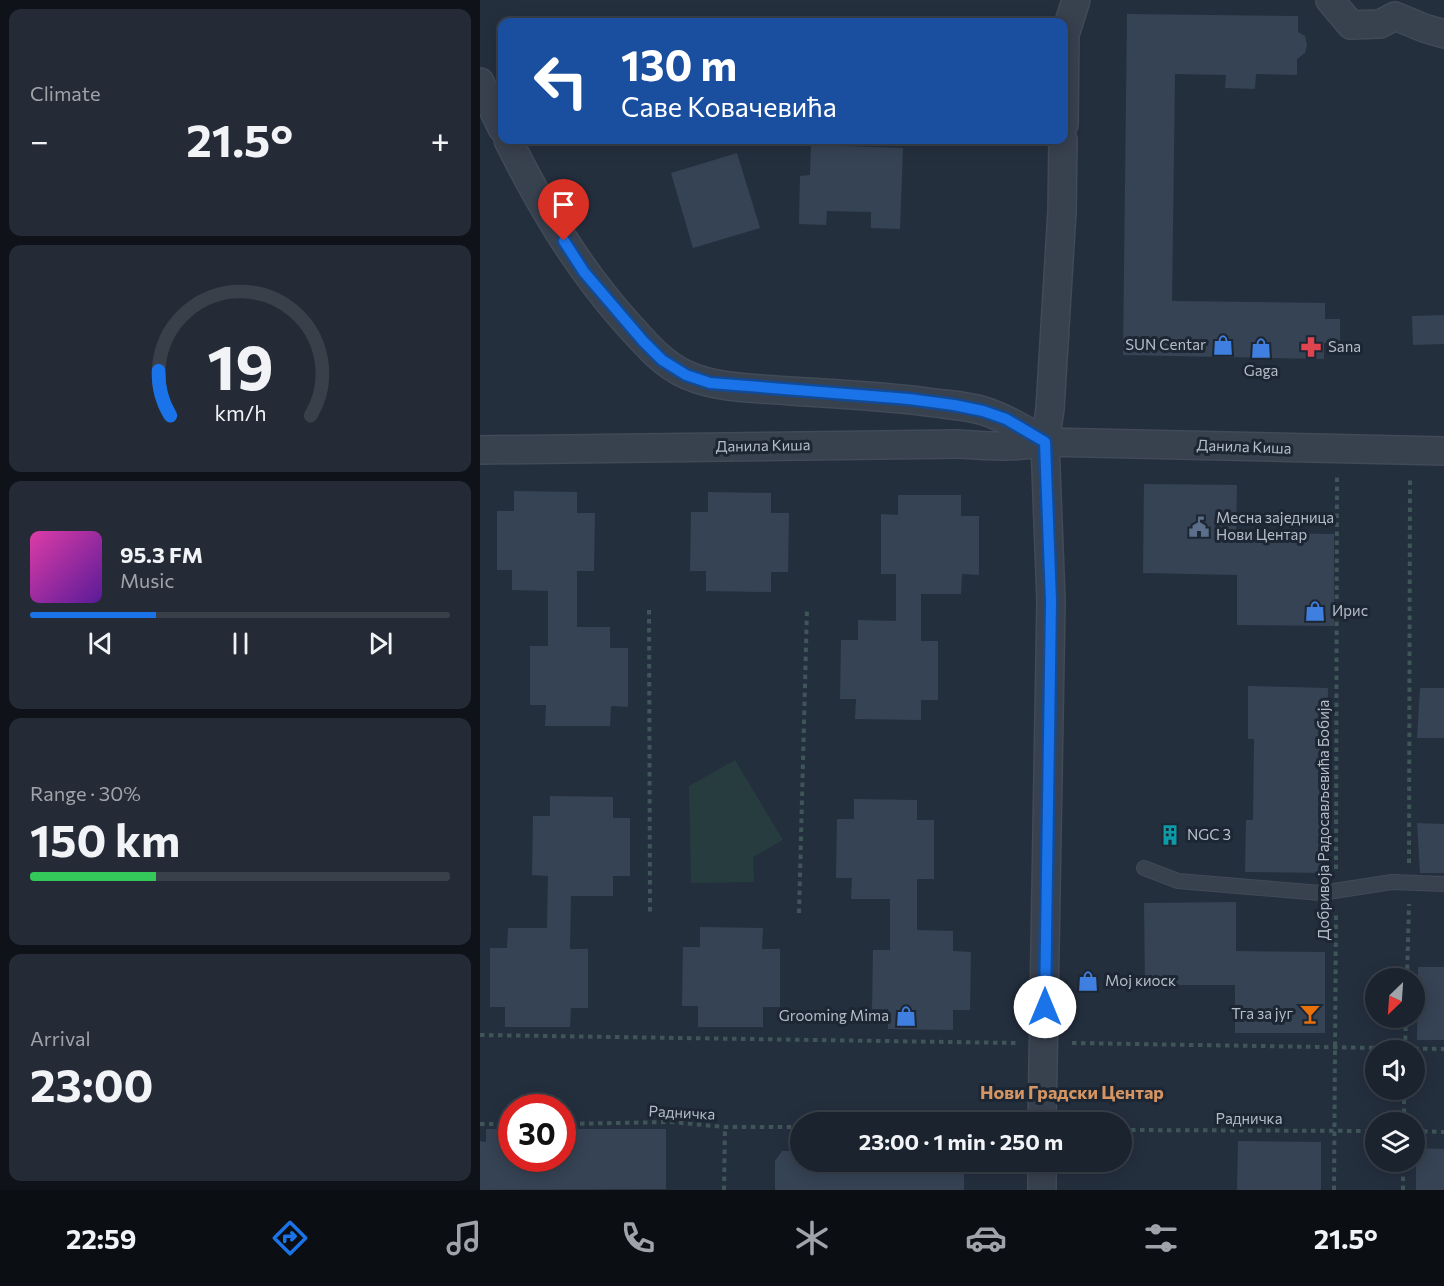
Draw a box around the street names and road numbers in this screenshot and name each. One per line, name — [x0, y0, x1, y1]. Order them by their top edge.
street label: Данила Киша — [715, 435, 811, 455]
street label: Данила Киша — [1196, 435, 1292, 457]
street label: Добривоја Радосављевића Бобија — [1314, 700, 1332, 940]
street label: Радничка — [648, 1101, 716, 1123]
street label: Радничка — [1216, 1109, 1282, 1127]

